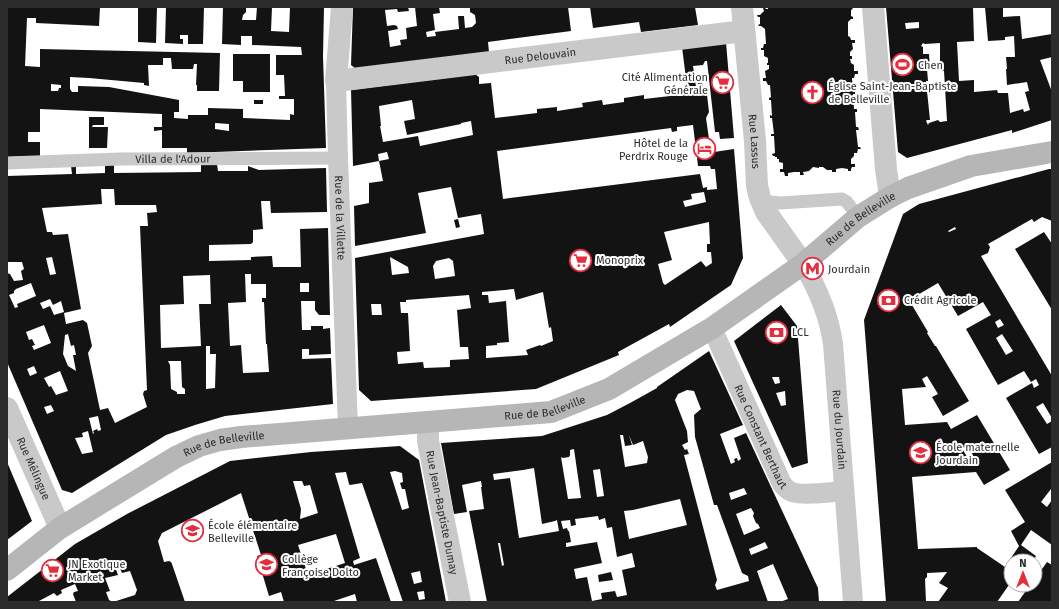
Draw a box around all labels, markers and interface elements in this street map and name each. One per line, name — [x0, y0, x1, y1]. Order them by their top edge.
street label: Rue Delouvain — [504, 46, 577, 67]
sports icon: Chen — [889, 52, 915, 78]
place label: Chen — [918, 59, 943, 72]
supermarket icon: Cité Alimentation Générale — [710, 70, 736, 96]
place label: Cité Alimentation Générale — [622, 71, 708, 97]
church icon: Église Saint-Jean-Baptiste de Belleville — [800, 79, 826, 105]
place label: Église Saint-Jean-Baptiste de Belleville — [828, 79, 956, 106]
street label: Rue Lassus — [745, 113, 762, 169]
hotel icon: Hôtel de la Perdrix Rouge — [691, 136, 717, 162]
place label: Hôtel de la Perdrix Rouge — [619, 137, 688, 163]
street label: Villa de l'Adour — [135, 153, 211, 166]
street label: Rue de la Villette — [332, 175, 348, 261]
street label: Rue de Belleville — [823, 189, 898, 249]
supermarket icon: Monoprix — [567, 247, 593, 273]
place label: Monoprix — [596, 254, 644, 267]
metro station icon: Jourdain — [800, 256, 826, 282]
place label: Jourdain — [828, 263, 870, 276]
bank icon: Crédit Agricole — [876, 287, 902, 313]
place label: Crédit Agricole — [904, 294, 976, 307]
bank icon: LCL — [763, 319, 789, 345]
place label: LCL — [792, 326, 809, 339]
street label: Rue Constant Berthaut — [731, 383, 789, 492]
street label: Rue du Jourdain — [830, 389, 849, 470]
street label: Rue de Belleville — [504, 393, 588, 423]
street label: Rue de Belleville — [181, 429, 265, 460]
street label: Rue Mélingue — [14, 435, 53, 502]
school or university icon: École maternelle Jourdain — [907, 440, 933, 466]
place label: École maternelle Jourdain — [936, 440, 1020, 467]
street label: Rue Jean-Baptiste Dumay — [423, 449, 461, 577]
school or university icon: École élémentaire Belleville — [180, 518, 206, 544]
place label: École élémentaire Belleville — [208, 518, 297, 545]
school or university icon: Collège Françoise Dolto — [254, 552, 280, 578]
place label: Collège Françoise Dolto — [282, 553, 359, 579]
north arrow — [1003, 553, 1043, 593]
supermarket icon: JN Exotique Market — [40, 557, 66, 583]
text: N — [1019, 557, 1027, 570]
place label: JN Exotique Market — [68, 558, 125, 584]

